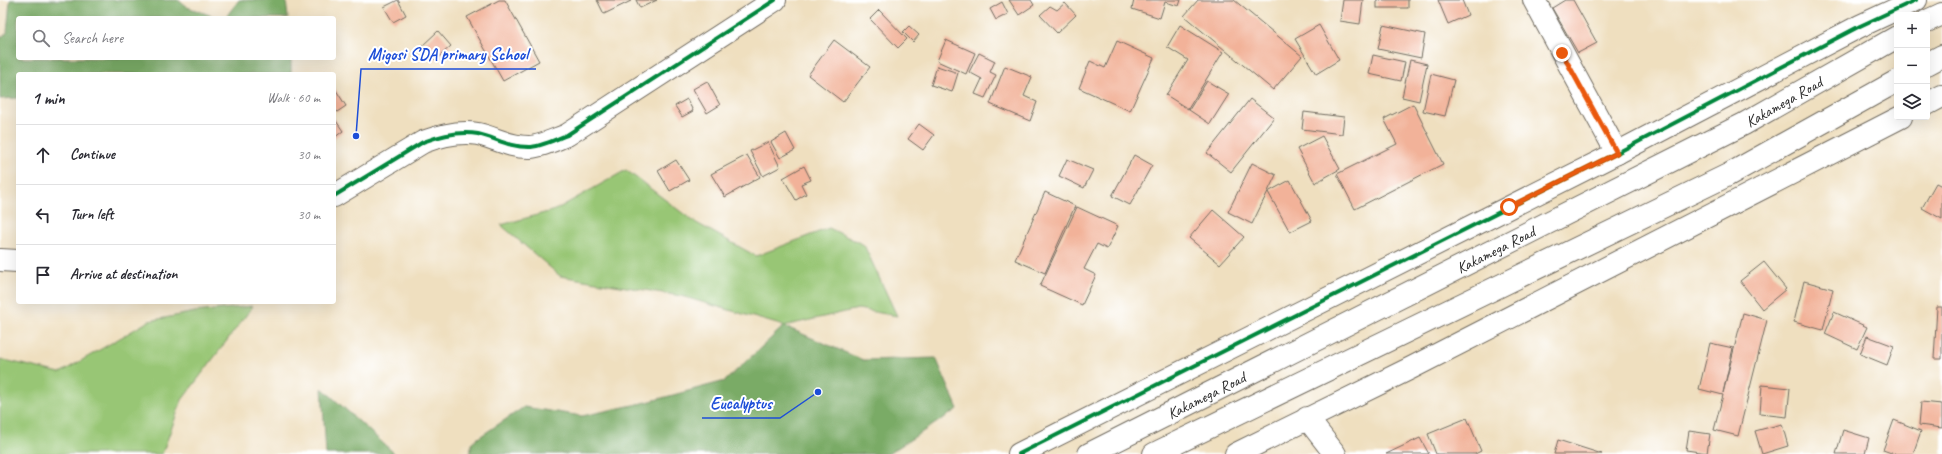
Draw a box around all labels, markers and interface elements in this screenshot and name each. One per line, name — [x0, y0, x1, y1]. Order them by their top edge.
map controls — [1894, 12, 1930, 120]
button: + — [1894, 12, 1930, 48]
search box — [16, 16, 336, 60]
icon: search — [30, 27, 52, 49]
text: Search here — [62, 29, 123, 48]
callout: Migosi SDA primary School — [361, 40, 536, 69]
text: Migosi SDA primary School — [368, 44, 531, 65]
route end — [1553, 44, 1571, 62]
button: − — [1894, 48, 1930, 84]
street label: Kakamega Road — [1742, 71, 1828, 132]
button: layers — [1894, 84, 1930, 120]
text: 1 min — [32, 88, 65, 109]
text: Walk · 60 m — [267, 90, 320, 106]
icon: ahead — [32, 144, 54, 166]
text: Continue — [70, 145, 115, 164]
text: 30 m — [298, 147, 320, 163]
route start — [1500, 198, 1518, 216]
icon: left — [32, 204, 54, 226]
text: Turn left — [70, 205, 113, 224]
text: 30 m — [298, 207, 320, 223]
street label: Kakamega Road — [1453, 221, 1541, 278]
icon: arrive — [32, 264, 54, 286]
text: Arrive at destination — [70, 265, 177, 284]
street label: Kakamega Road — [1164, 367, 1251, 424]
callout: Eucalyptus — [702, 389, 780, 418]
text: Eucalyptus — [710, 393, 774, 414]

